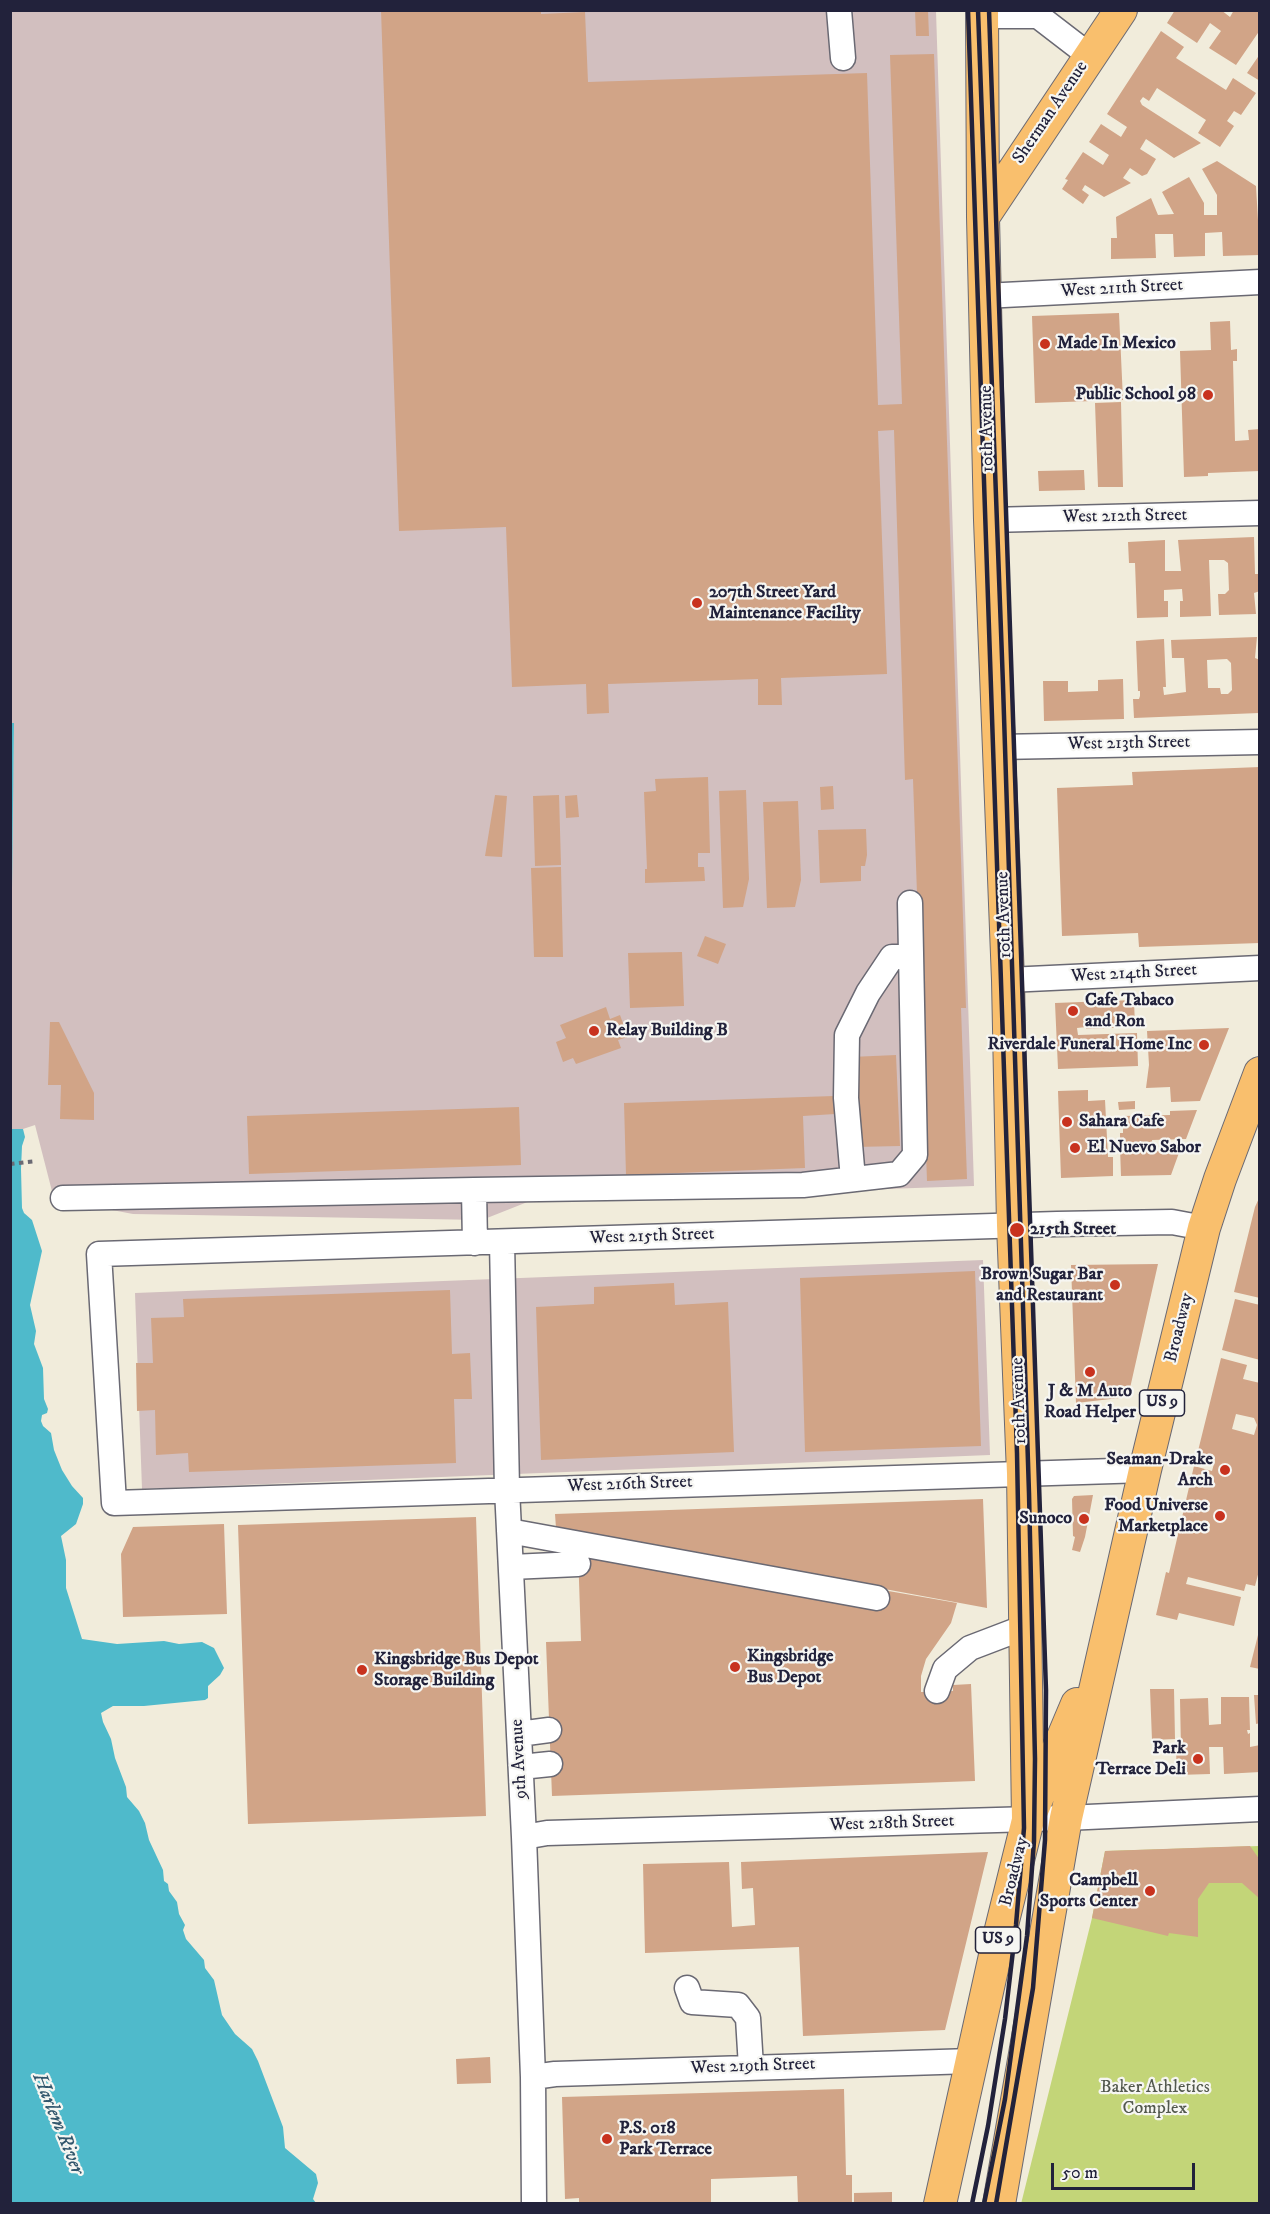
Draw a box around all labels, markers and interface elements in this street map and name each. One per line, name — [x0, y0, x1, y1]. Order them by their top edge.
street label: Sherman Avenue — [1009, 58, 1093, 168]
street label: West 211th Street — [1060, 275, 1184, 303]
place label: Made In Mexico — [1057, 333, 1176, 355]
marker: Made In Mexico — [1038, 337, 1052, 351]
place label: Public School 98 — [1076, 384, 1196, 406]
street label: 10th Avenue — [976, 385, 1000, 473]
marker: Public School 98 — [1201, 388, 1215, 402]
street label: West 212th Street — [1062, 505, 1188, 529]
place label: 207th Street Yard Maintenance Facility — [709, 582, 861, 624]
marker: 207th Street Yard Maintenance Facility — [690, 596, 704, 610]
street label: West 213th Street — [1068, 732, 1190, 756]
street label: 10th Avenue — [993, 871, 1017, 959]
street label: West 214th Street — [1070, 960, 1198, 988]
place label: Cafe Tabaco and Ron — [1085, 990, 1174, 1032]
marker: Cafe Tabaco and Ron — [1066, 1004, 1080, 1018]
place label: Relay Building B — [606, 1020, 728, 1042]
marker: Relay Building B — [587, 1024, 601, 1038]
place label: Riverdale Funeral Home Inc — [988, 1034, 1192, 1056]
marker: Riverdale Funeral Home Inc — [1197, 1038, 1211, 1052]
place label: Sahara Cafe — [1079, 1111, 1164, 1133]
marker: Sahara Cafe — [1060, 1115, 1074, 1129]
place label: El Nuevo Sabor — [1087, 1137, 1201, 1159]
marker: El Nuevo Sabor — [1068, 1141, 1082, 1155]
place label: 215th Street — [1030, 1219, 1116, 1241]
marker: 215th Street — [1008, 1221, 1026, 1239]
street label: West 215th Street — [589, 1224, 715, 1250]
place label: Brown Sugar Bar and Restaurant — [981, 1264, 1103, 1306]
marker: Brown Sugar Bar and Restaurant — [1108, 1278, 1122, 1292]
street label: Broadway — [1161, 1291, 1199, 1365]
street label: 10th Avenue — [1008, 1357, 1032, 1445]
marker: J & M Auto Road Helper — [1083, 1365, 1097, 1379]
place label: J & M Auto Road Helper — [1044, 1381, 1136, 1424]
road number: US 9 — [1140, 1390, 1184, 1416]
place label: Seaman-Drake Arch — [1107, 1449, 1213, 1492]
marker: Seaman-Drake Arch — [1218, 1463, 1232, 1477]
street label: West 216th Street — [567, 1472, 693, 1498]
place label: Food Universe Marketplace — [1104, 1495, 1208, 1538]
place label: Sunoco — [1019, 1508, 1072, 1530]
marker: Food Universe Marketplace — [1213, 1509, 1227, 1523]
marker: Sunoco — [1077, 1512, 1091, 1526]
place label: Kingsbridge Bus Depot — [747, 1646, 833, 1688]
place label: Kingsbridge Bus Depot Storage Building — [374, 1649, 539, 1692]
marker: Kingsbridge Bus Depot — [728, 1660, 742, 1674]
marker: Kingsbridge Bus Depot Storage Building — [355, 1663, 369, 1677]
street label: 9th Avenue — [507, 1719, 533, 1799]
place label: Park Terrace Deli — [1096, 1738, 1186, 1780]
marker: Park Terrace Deli — [1191, 1752, 1205, 1766]
street label: West 218th Street — [829, 1811, 955, 1837]
street label: Broadway — [996, 1835, 1034, 1909]
place label: Campbell Sports Center — [1040, 1870, 1138, 1912]
marker: Campbell Sports Center — [1143, 1884, 1157, 1898]
road number: US 9 — [976, 1927, 1020, 1953]
street label: West 219th Street — [690, 2054, 816, 2080]
water label: Harlem River — [26, 2070, 88, 2178]
park label: Baker Athletics Complex — [1100, 2077, 1210, 2120]
place label: P.S. 018 Park Terrace — [619, 2118, 712, 2160]
marker: P.S. 018 Park Terrace — [600, 2132, 614, 2146]
scale bar — [1054, 2151, 1198, 2189]
text: 50 m — [1062, 2162, 1098, 2184]

